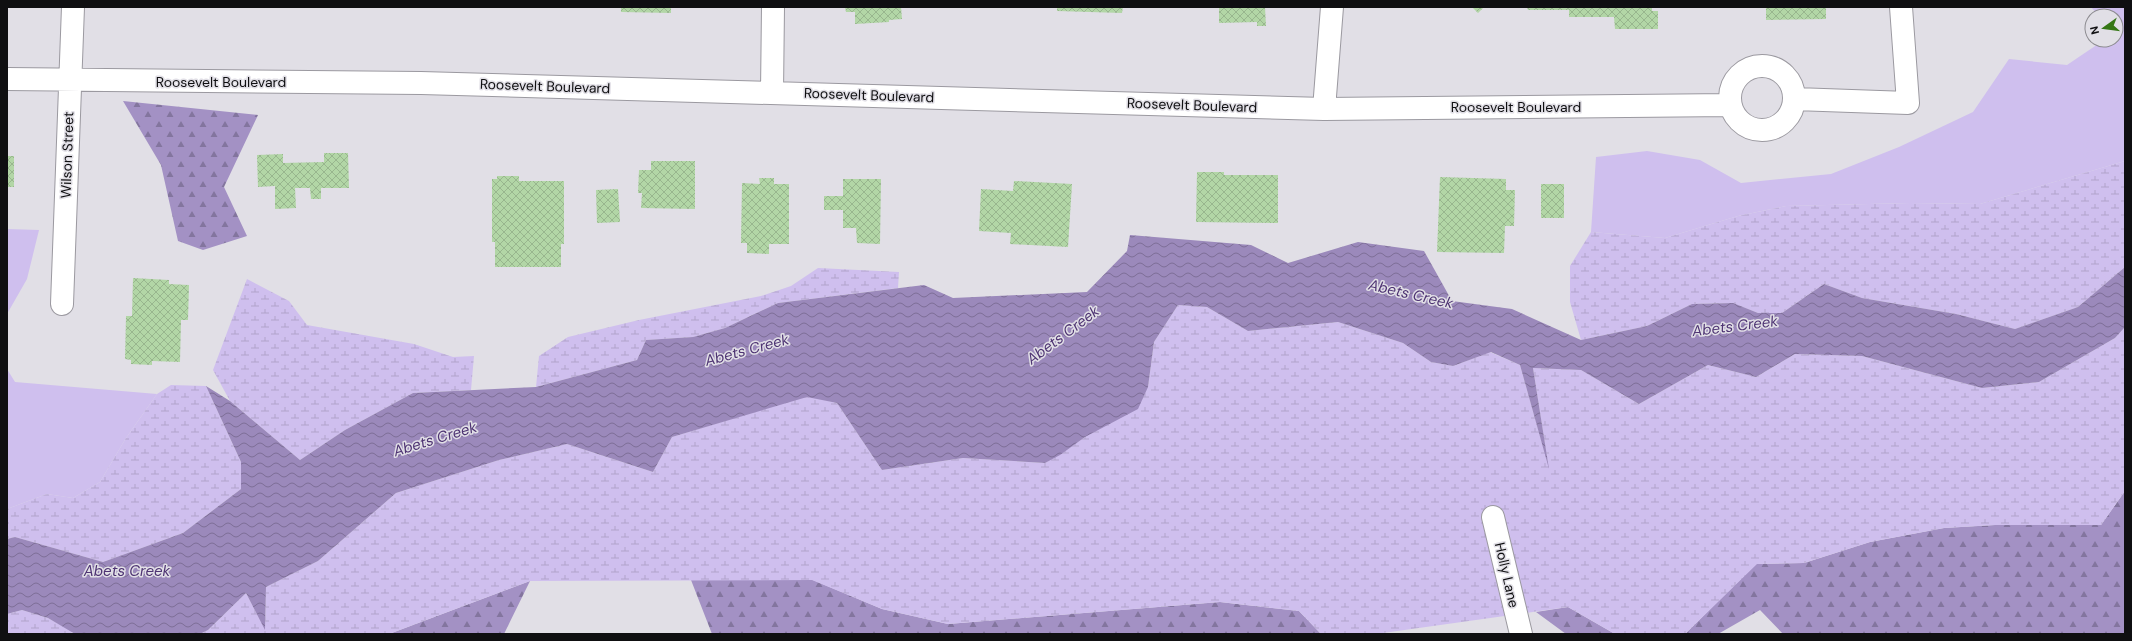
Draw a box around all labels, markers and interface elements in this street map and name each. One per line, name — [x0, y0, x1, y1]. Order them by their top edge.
north arrow — [2084, 8, 2124, 48]
text: N — [2087, 25, 2102, 36]
street label: Roosevelt Boulevard — [156, 73, 286, 91]
street label: Roosevelt Boulevard — [480, 75, 610, 97]
street label: Roosevelt Boulevard — [804, 84, 934, 106]
street label: Roosevelt Boulevard — [1127, 94, 1257, 116]
street label: Roosevelt Boulevard — [1451, 98, 1581, 116]
street label: Wilson Street — [56, 111, 78, 199]
water label: Abets Creek — [1366, 274, 1456, 314]
water label: Abets Creek — [1022, 301, 1104, 370]
water label: Abets Creek — [1690, 311, 1779, 341]
water label: Abets Creek — [702, 329, 792, 371]
water label: Abets Creek — [390, 417, 480, 461]
street label: Holly Lane — [1491, 541, 1523, 609]
water label: Abets Creek — [83, 561, 170, 581]

